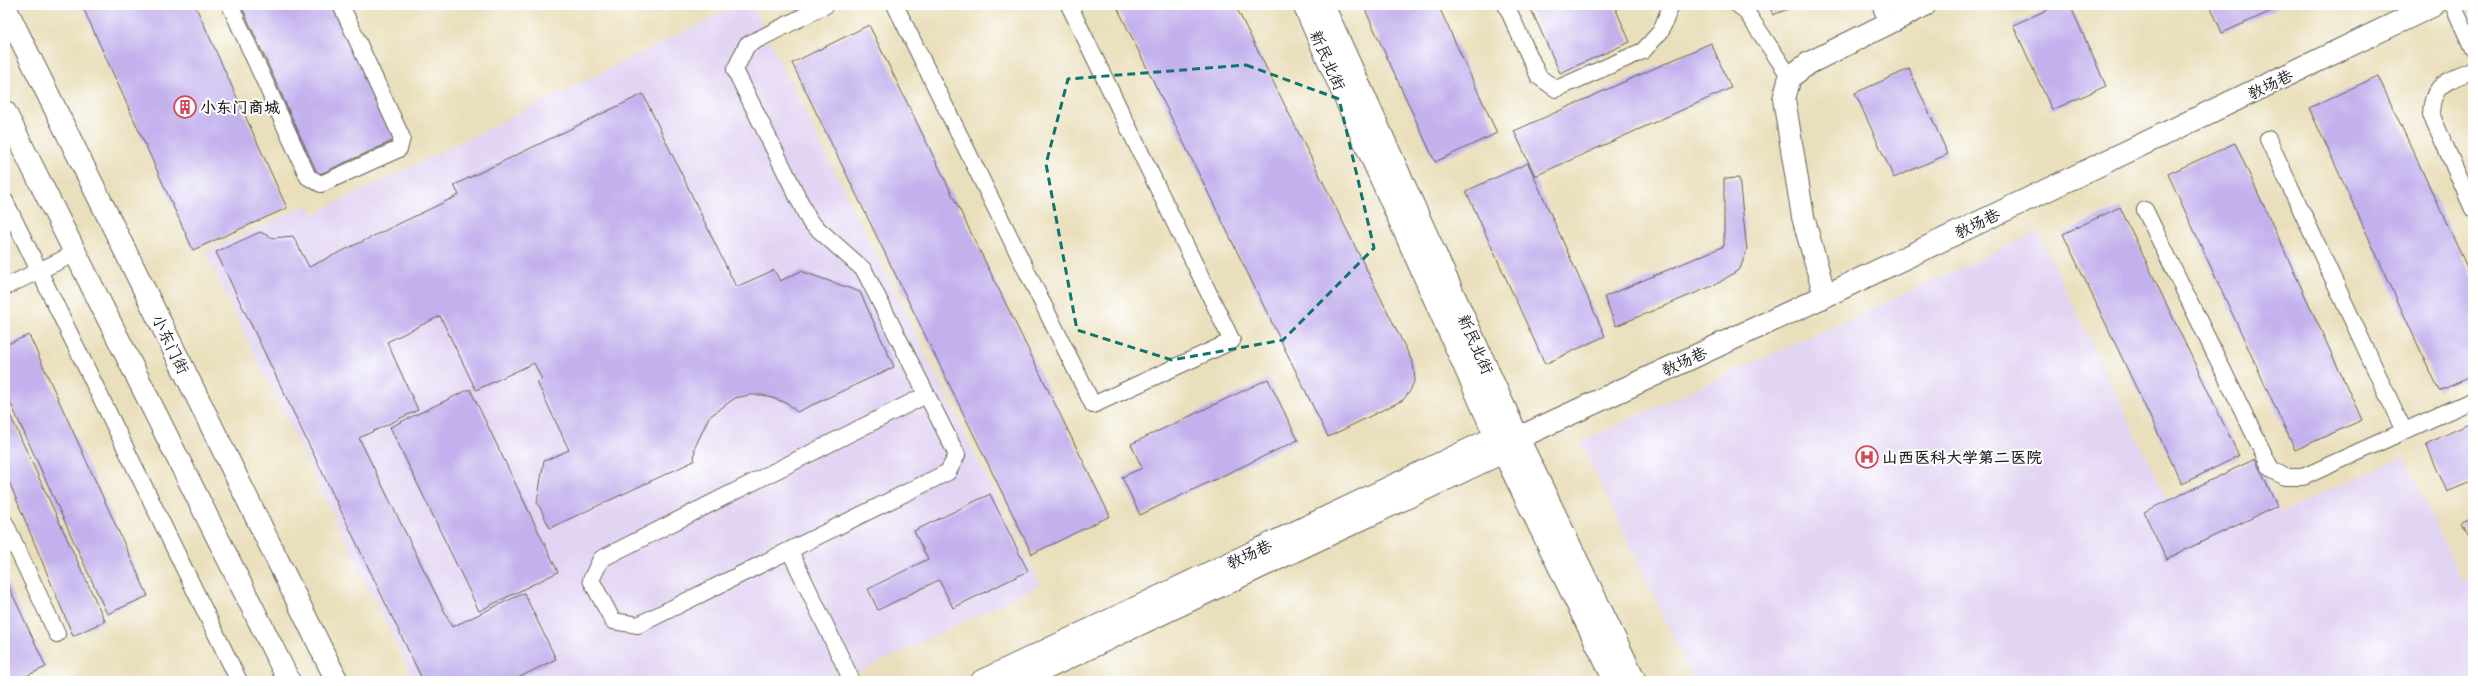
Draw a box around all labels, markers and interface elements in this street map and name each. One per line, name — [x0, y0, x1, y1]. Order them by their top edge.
street label: 新民北街 — [1302, 27, 1349, 95]
street label: 教场巷 — [2244, 65, 2298, 107]
building icon: 小东门商城 — [172, 94, 198, 120]
place label: 小东门商城 — [200, 98, 280, 121]
street label: 教场巷 — [1951, 204, 2005, 246]
street label: 小东门街 — [144, 311, 193, 379]
street label: 新民北街 — [1450, 311, 1497, 379]
street label: 教场巷 — [1658, 343, 1712, 384]
hospital icon: 山西医科大学第二医院 — [1854, 444, 1880, 470]
place label: 山西医科大学第二医院 — [1882, 448, 2042, 471]
street label: 教场巷 — [1223, 536, 1277, 577]

